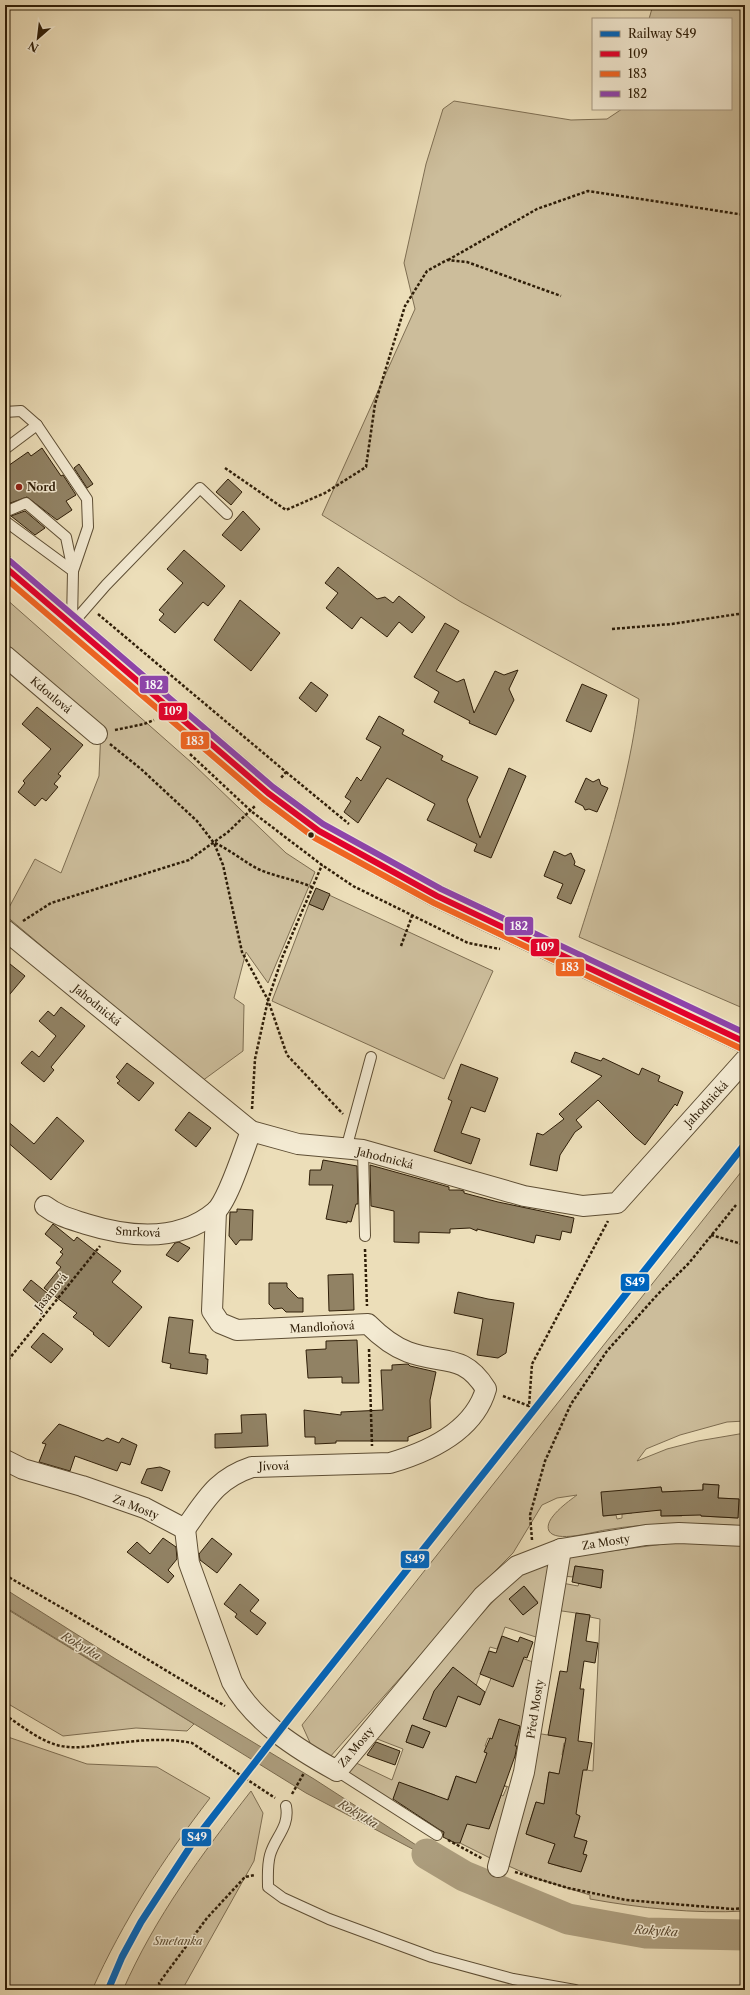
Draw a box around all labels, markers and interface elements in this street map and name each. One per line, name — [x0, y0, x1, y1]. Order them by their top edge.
north arrow — [18, 18, 58, 58]
legend — [592, 18, 732, 110]
text: Railway S49 — [628, 26, 696, 41]
text: N — [25, 38, 41, 55]
text: 109 — [628, 46, 648, 61]
text: 183 — [628, 66, 647, 81]
text: 182 — [628, 86, 647, 101]
place label: Nord — [27, 480, 57, 494]
marker: Nord — [14, 482, 24, 492]
street label: Kdoulová — [27, 674, 75, 716]
line badge: 182 — [139, 675, 169, 694]
text: 182 — [145, 678, 164, 692]
line badge: 109 — [158, 702, 188, 721]
text: 109 — [164, 704, 183, 718]
line badge: 183 — [180, 731, 210, 750]
text: 183 — [186, 734, 204, 748]
unlabelled marker — [306, 830, 316, 840]
line badge: 182 — [504, 916, 534, 936]
text: 182 — [510, 919, 529, 933]
line badge: 109 — [530, 938, 560, 957]
text: 109 — [536, 940, 555, 954]
line badge: 183 — [555, 958, 585, 977]
text: 183 — [561, 960, 579, 974]
street label: Jahodnická — [69, 980, 124, 1029]
street label: Jahodnická — [680, 1078, 731, 1131]
street label: Jahodnická — [353, 1144, 415, 1172]
street label: Smrková — [115, 1224, 161, 1240]
street label: Jasanová — [30, 1270, 71, 1315]
line badge: S49 — [620, 1273, 650, 1292]
text: S49 — [625, 1275, 645, 1289]
street label: Mandloňová — [289, 1318, 355, 1336]
street label: Jívová — [257, 1459, 290, 1473]
street label: Za Mosty — [111, 1491, 162, 1523]
street label: Za Mosty — [581, 1531, 632, 1553]
line badge: S49 — [400, 1550, 430, 1569]
text: S49 — [405, 1552, 425, 1566]
water label: Rokytka — [58, 1627, 104, 1663]
street label: Před Mosty — [523, 1677, 547, 1740]
street label: Za Mosty — [335, 1723, 377, 1770]
water label: Rokytka — [335, 1795, 381, 1831]
line badge: S49 — [181, 1828, 212, 1847]
text: S49 — [187, 1830, 207, 1844]
water label: Rokytka — [633, 1921, 678, 1940]
park label: Smetanka — [152, 1934, 203, 1948]

